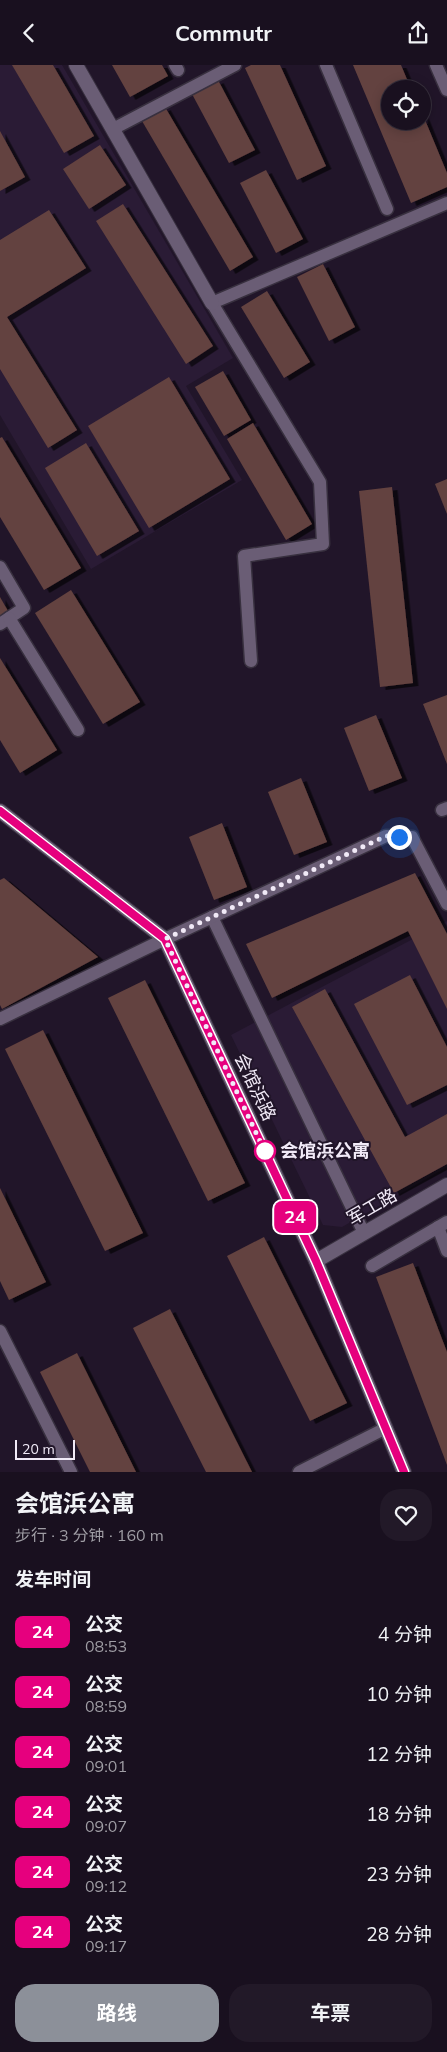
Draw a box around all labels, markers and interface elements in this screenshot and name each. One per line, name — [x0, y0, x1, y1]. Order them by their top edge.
icon: back — [15, 19, 43, 47]
text: Commutr — [175, 19, 272, 47]
icon: share — [404, 19, 432, 47]
map controls — [381, 80, 431, 130]
button: locate — [381, 80, 431, 130]
your location — [387, 825, 412, 850]
street label: 会馆浜路 — [230, 1049, 281, 1124]
place label: 会馆浜公寓 — [280, 1139, 370, 1162]
marker: 会馆浜公寓 — [254, 1140, 276, 1162]
street label: 军工路 — [343, 1183, 401, 1230]
line badge: 24 — [272, 1201, 318, 1233]
text: 24 — [284, 1205, 306, 1228]
scale bar — [15, 1437, 75, 1460]
text: 20 m — [22, 1440, 55, 1458]
text: 会馆浜公寓 — [15, 1488, 135, 1518]
button: heart — [380, 1489, 432, 1541]
text: 步行 · 3 分钟 · 160 m — [15, 1525, 164, 1545]
text: 发车时间 — [15, 1567, 91, 1591]
text: 公交 — [85, 1612, 123, 1636]
text: 24 — [32, 1620, 53, 1643]
text: 4 分钟 — [378, 1622, 432, 1646]
text: 08:53 — [85, 1636, 127, 1656]
text: 公交 — [85, 1672, 123, 1696]
text: 24 — [32, 1680, 53, 1703]
text: 10 分钟 — [366, 1682, 432, 1706]
text: 08:59 — [85, 1696, 127, 1716]
text: 公交 — [85, 1732, 123, 1756]
text: 24 — [32, 1740, 53, 1763]
text: 12 分钟 — [366, 1742, 432, 1766]
text: 09:01 — [85, 1756, 127, 1776]
text: 公交 — [85, 1792, 123, 1816]
text: 24 — [32, 1800, 53, 1823]
text: 18 分钟 — [366, 1802, 432, 1826]
text: 09:07 — [85, 1816, 127, 1836]
text: 公交 — [85, 1852, 123, 1876]
text: 24 — [32, 1860, 53, 1883]
text: 23 分钟 — [366, 1862, 432, 1886]
text: 09:12 — [85, 1876, 127, 1896]
text: 公交 — [85, 1912, 123, 1936]
text: 24 — [32, 1920, 53, 1943]
text: 28 分钟 — [366, 1922, 432, 1946]
text: 09:17 — [85, 1936, 127, 1956]
button: 路线 — [15, 1984, 219, 2042]
button: 车票 — [229, 1984, 432, 2042]

